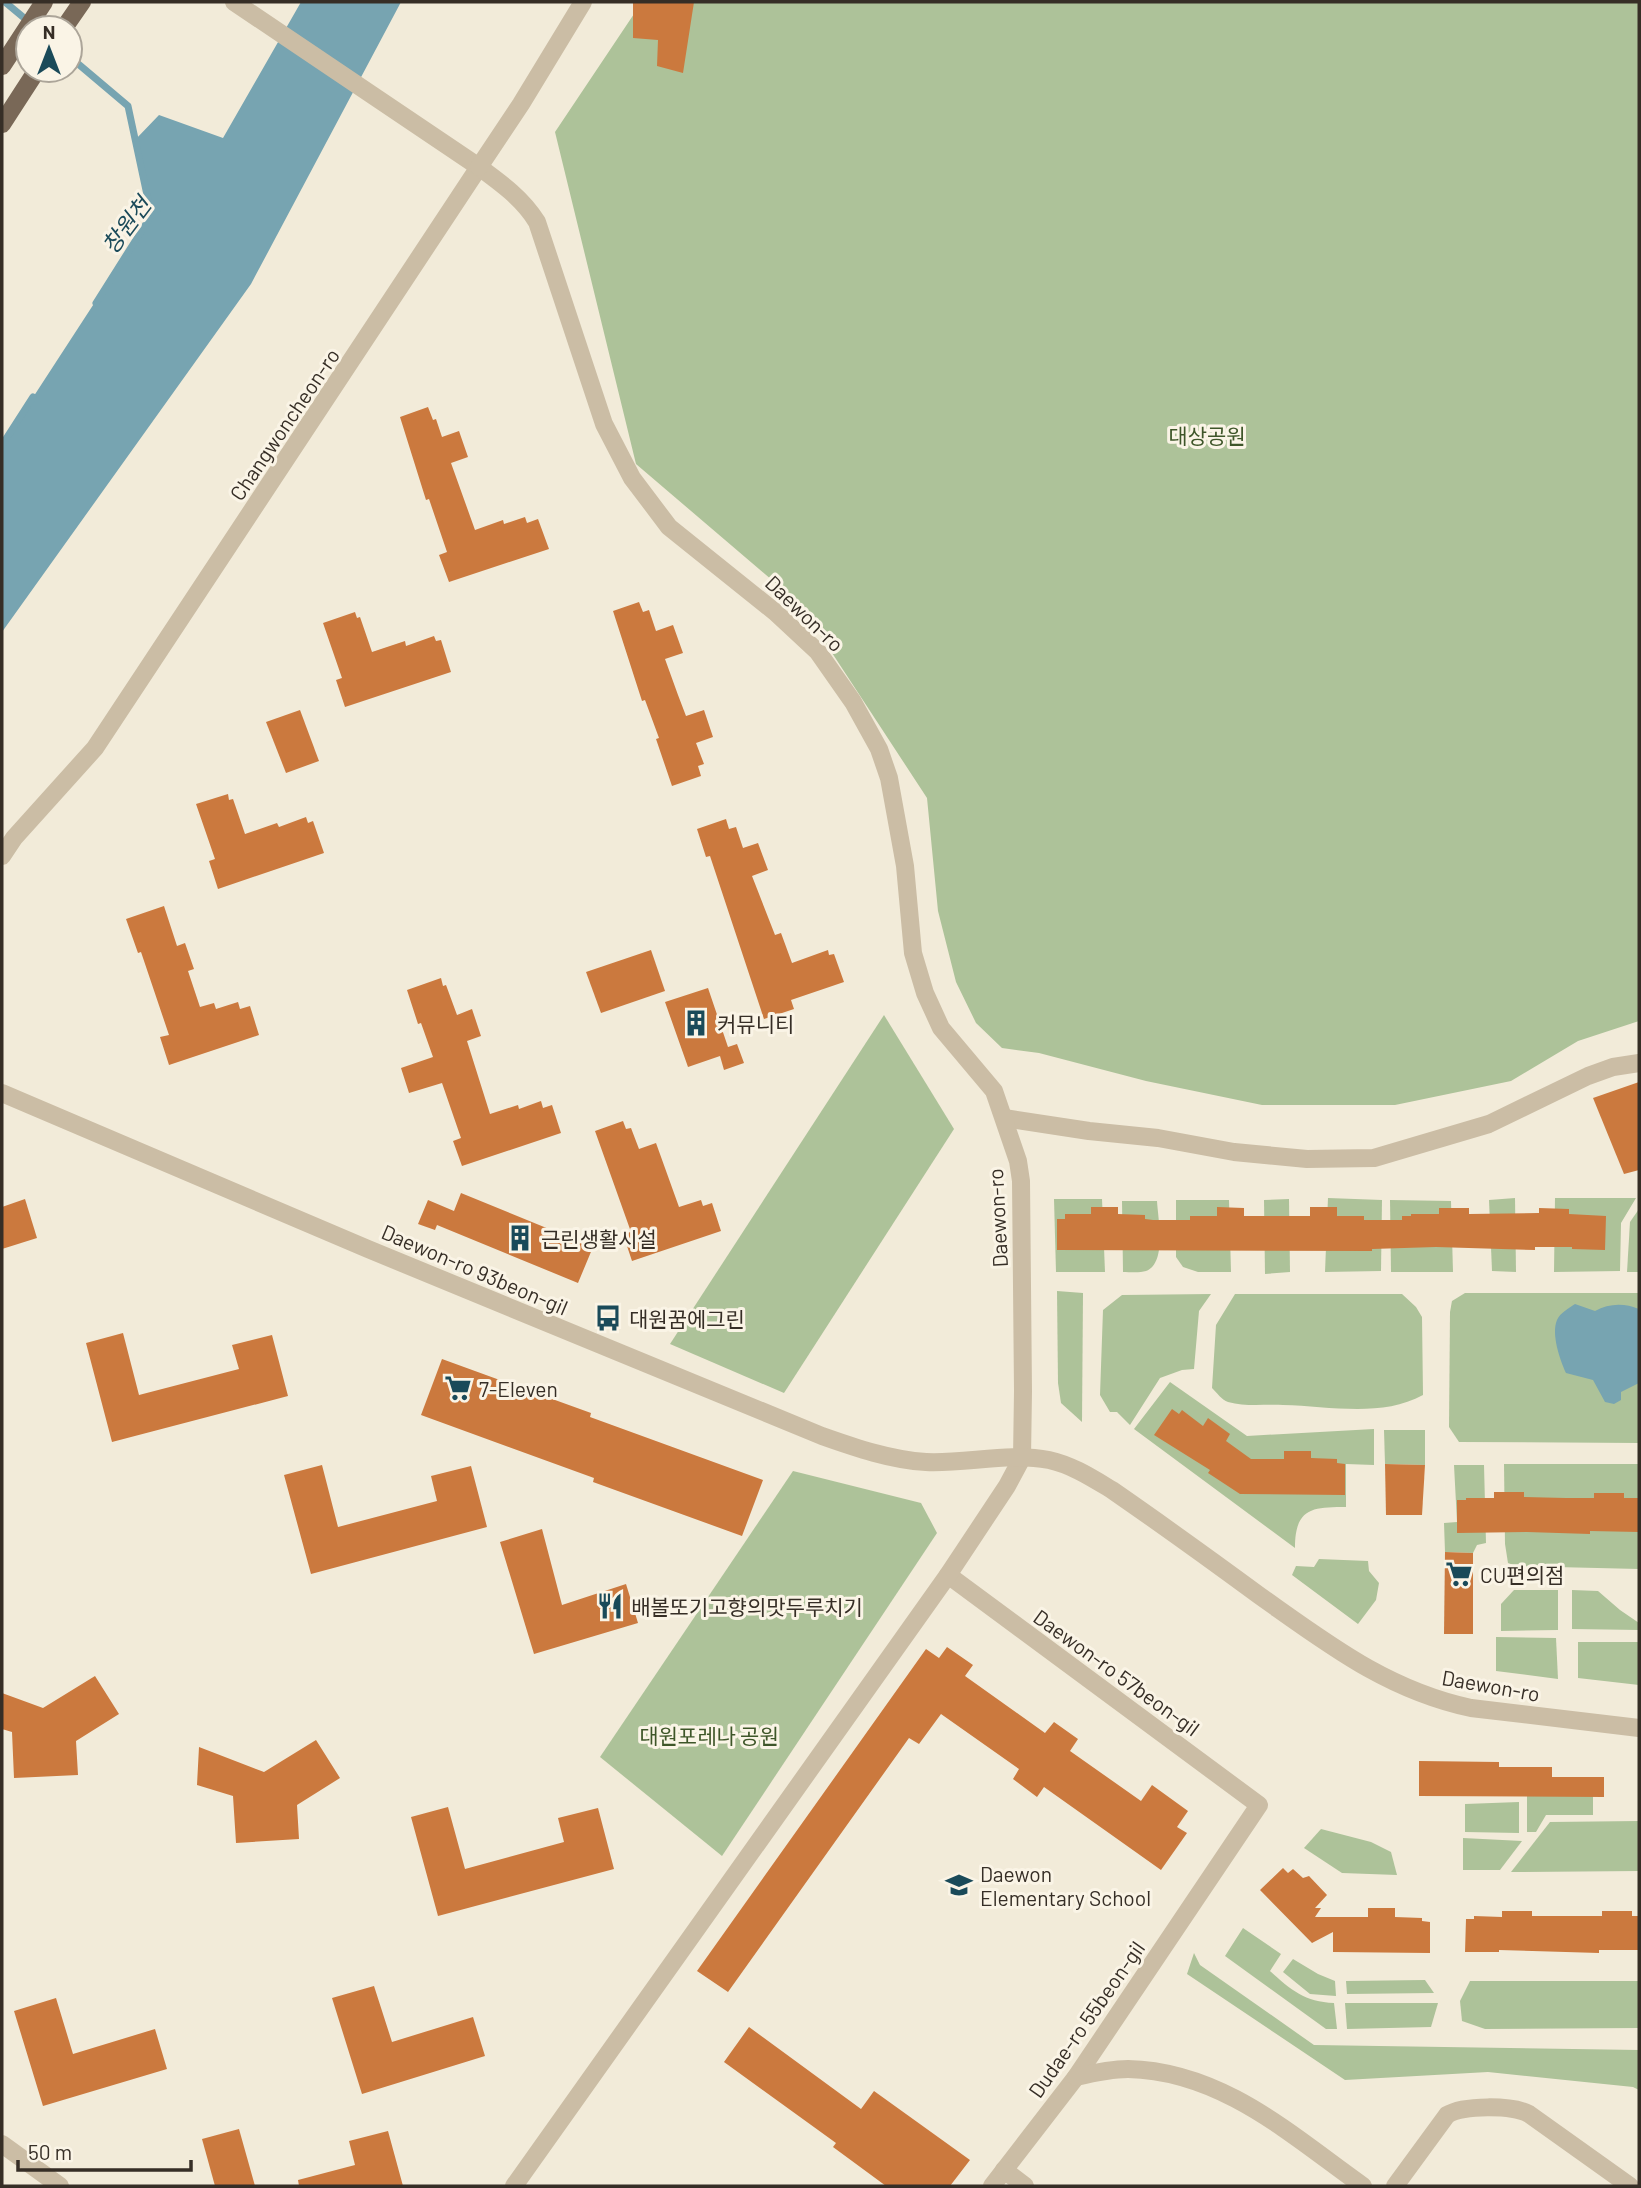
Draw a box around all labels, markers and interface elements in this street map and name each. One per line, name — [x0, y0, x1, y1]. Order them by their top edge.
north arrow — [14, 14, 84, 84]
text: N — [43, 20, 55, 43]
water label: 창원천 — [96, 189, 158, 259]
street label: Changwoncheon-ro — [224, 343, 344, 505]
park label: 대상공원 — [1168, 423, 1246, 448]
street label: Daewon-ro — [761, 570, 849, 656]
building icon: 커뮤니티 — [681, 1008, 711, 1038]
place label: 커뮤니티 — [717, 1011, 794, 1036]
street label: Daewon-ro — [982, 1168, 1012, 1268]
street label: Daewon-ro 93beon-gil — [378, 1218, 572, 1320]
building icon: 근린생활시설 — [505, 1223, 535, 1253]
place label: 근린생활시설 — [541, 1226, 657, 1251]
bus stop icon: 대원꿈에그린 — [593, 1303, 623, 1333]
place label: 대원꿈에그린 — [629, 1306, 745, 1331]
supermarket icon: 7-Eleven — [443, 1373, 473, 1403]
place label: 7-Eleven — [479, 1376, 558, 1401]
supermarket icon: CU편의점 — [1444, 1559, 1474, 1589]
place label: CU편의점 — [1480, 1562, 1564, 1587]
restaurant icon: 배볼또기고향의맛두루치기 — [595, 1591, 625, 1621]
place label: 배볼또기고향의맛두루치기 — [631, 1594, 863, 1619]
street label: Daewon-ro 57beon-gil — [1029, 1603, 1205, 1741]
street label: Daewon-ro — [1440, 1664, 1542, 1706]
park label: 대원포레나 공원 — [639, 1723, 779, 1748]
place label: Daewon Elementary School — [980, 1861, 1151, 1910]
school or university icon: Daewon Elementary School — [944, 1870, 974, 1900]
street label: Dudae-ro 55beon-gil — [1023, 1936, 1149, 2102]
scale bar — [18, 2128, 191, 2172]
text: 50 m — [28, 2139, 72, 2164]

